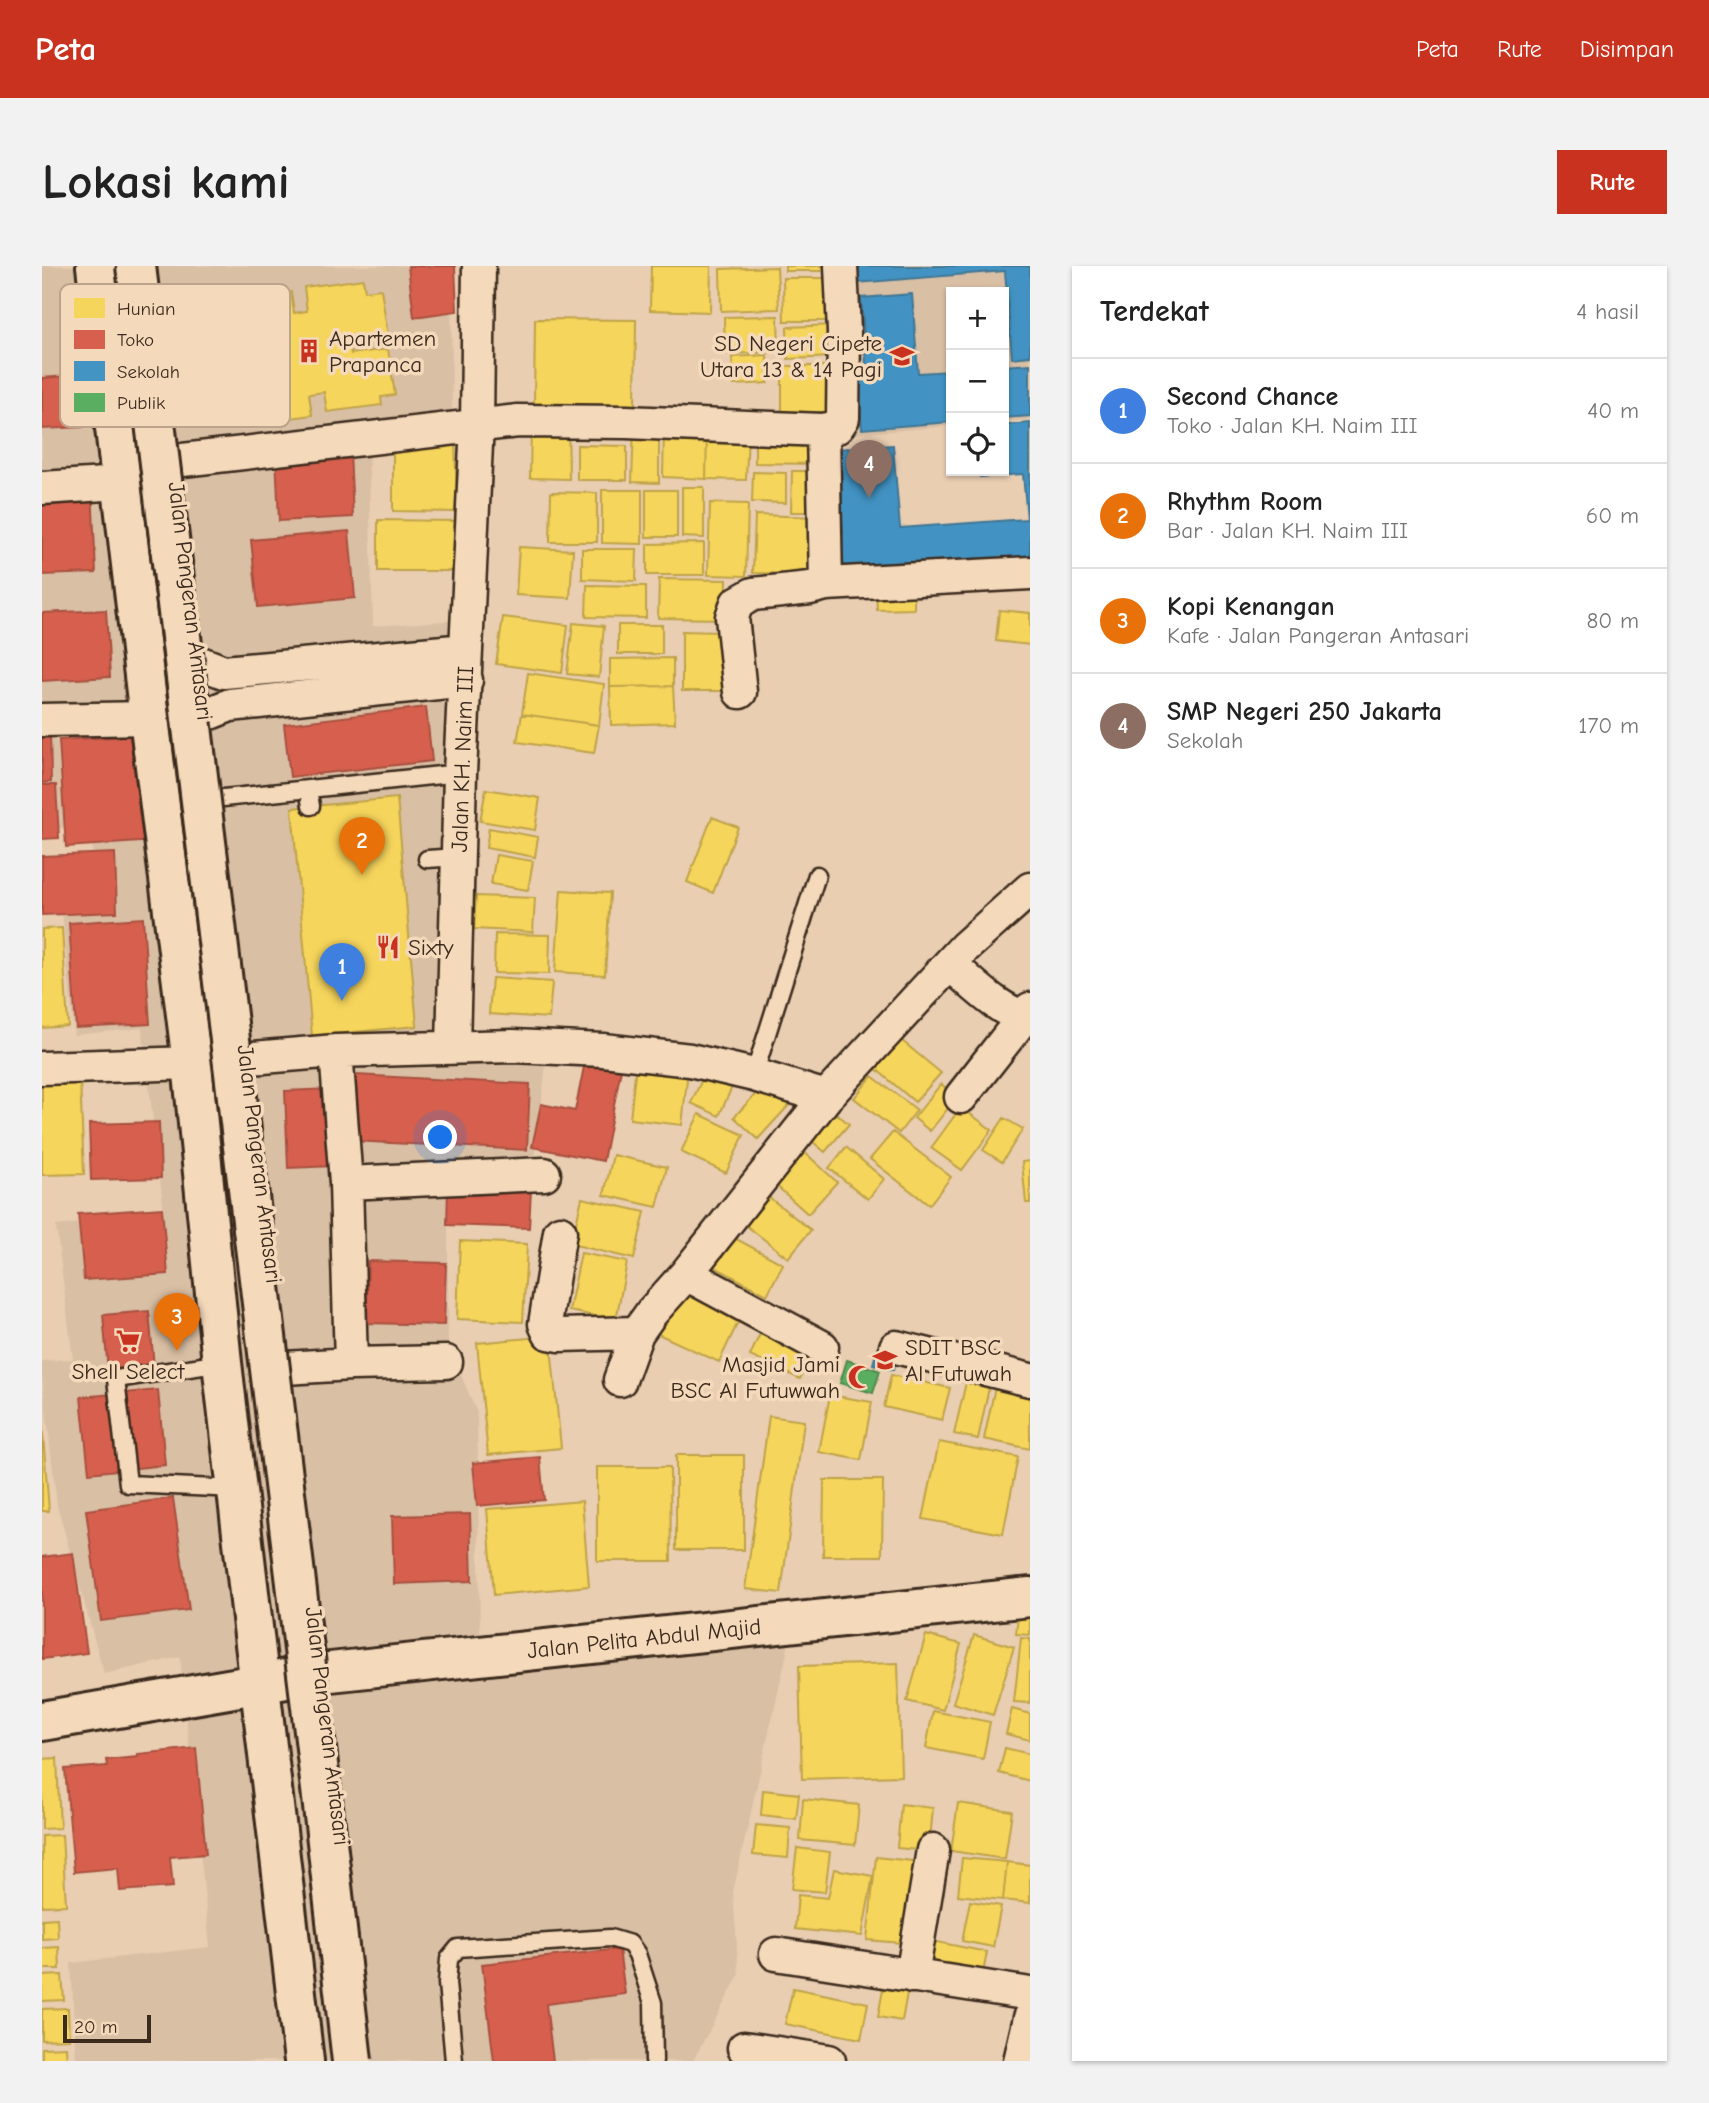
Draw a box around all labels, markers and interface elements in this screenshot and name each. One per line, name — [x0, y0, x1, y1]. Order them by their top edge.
text: Peta — [35, 30, 96, 68]
text: Peta — [1416, 35, 1459, 63]
text: Rute — [1497, 35, 1542, 63]
text: Disimpan — [1580, 35, 1674, 63]
button: Rute — [1557, 150, 1667, 214]
text: Lokasi kami — [42, 154, 290, 210]
legend — [60, 284, 290, 427]
map controls — [946, 287, 1009, 476]
button: + — [946, 287, 1009, 350]
text: Terdekat — [1100, 294, 1209, 329]
text: Hunian — [117, 298, 176, 320]
text: 4 hasil — [1576, 298, 1639, 325]
place label: Apartemen Prapanca — [329, 325, 436, 378]
text: Toko — [117, 329, 154, 351]
place label: SD Negeri Cipete Utara 13 & 14 Pagi — [700, 330, 882, 383]
building icon: Apartemen Prapanca — [295, 337, 323, 365]
school or university icon: SD Negeri Cipete Utara 13 & 14 Pagi — [888, 342, 916, 370]
button: − — [946, 350, 1009, 413]
text: Sekolah — [117, 361, 180, 383]
text: Second Chance — [1167, 382, 1338, 412]
text: Publik — [117, 392, 166, 414]
text: 1 — [1118, 397, 1128, 424]
text: 40 m — [1587, 397, 1639, 424]
text: Toko · Jalan KH. Naim III — [1167, 412, 1418, 439]
button: locate — [946, 413, 1009, 476]
pin: 4 — [846, 440, 892, 498]
street label: Jalan Pangeran Antasari — [162, 480, 219, 722]
text: Rhythm Room — [1167, 487, 1323, 517]
text: 2 — [1117, 502, 1129, 529]
text: 60 m — [1586, 502, 1639, 529]
text: Bar · Jalan KH. Naim III — [1167, 517, 1408, 544]
text: Kopi Kenangan — [1167, 592, 1335, 622]
text: 3 — [1117, 607, 1129, 634]
text: 80 m — [1586, 607, 1639, 634]
text: Kafe · Jalan Pangeran Antasari — [1167, 622, 1469, 649]
street label: Jalan KH. Naim III — [446, 665, 479, 853]
text: SMP Negeri 250 Jakarta — [1167, 697, 1442, 727]
text: 4 — [1118, 712, 1128, 739]
text: 170 m — [1578, 712, 1639, 739]
text: Sekolah — [1167, 727, 1243, 754]
pin: 2 — [339, 817, 385, 875]
restaurant icon: Sixty — [374, 933, 402, 961]
place label: Sixty — [408, 934, 454, 961]
pin: 1 — [319, 943, 365, 1001]
street label: Jalan Pangeran Antasari — [231, 1043, 288, 1285]
your location — [423, 1120, 457, 1154]
pin: 3 — [154, 1293, 200, 1351]
supermarket icon: Shell Select — [114, 1327, 142, 1355]
place label: SDIT BSC Al Futuwah — [905, 1334, 1012, 1387]
school or university icon: SDIT BSC Al Futuwah — [871, 1346, 899, 1374]
place label: Masjid Jami BSC Al Futuwwah — [671, 1351, 840, 1404]
place label: Shell Select — [72, 1358, 186, 1385]
mosque icon: Masjid Jami BSC Al Futuwwah — [846, 1363, 874, 1391]
street label: Jalan Pangeran Antasari — [299, 1605, 356, 1847]
street label: Jalan Pelita Abdul Majid — [526, 1613, 762, 1664]
scale bar — [63, 2012, 150, 2044]
text: 20 m — [74, 2016, 118, 2038]

